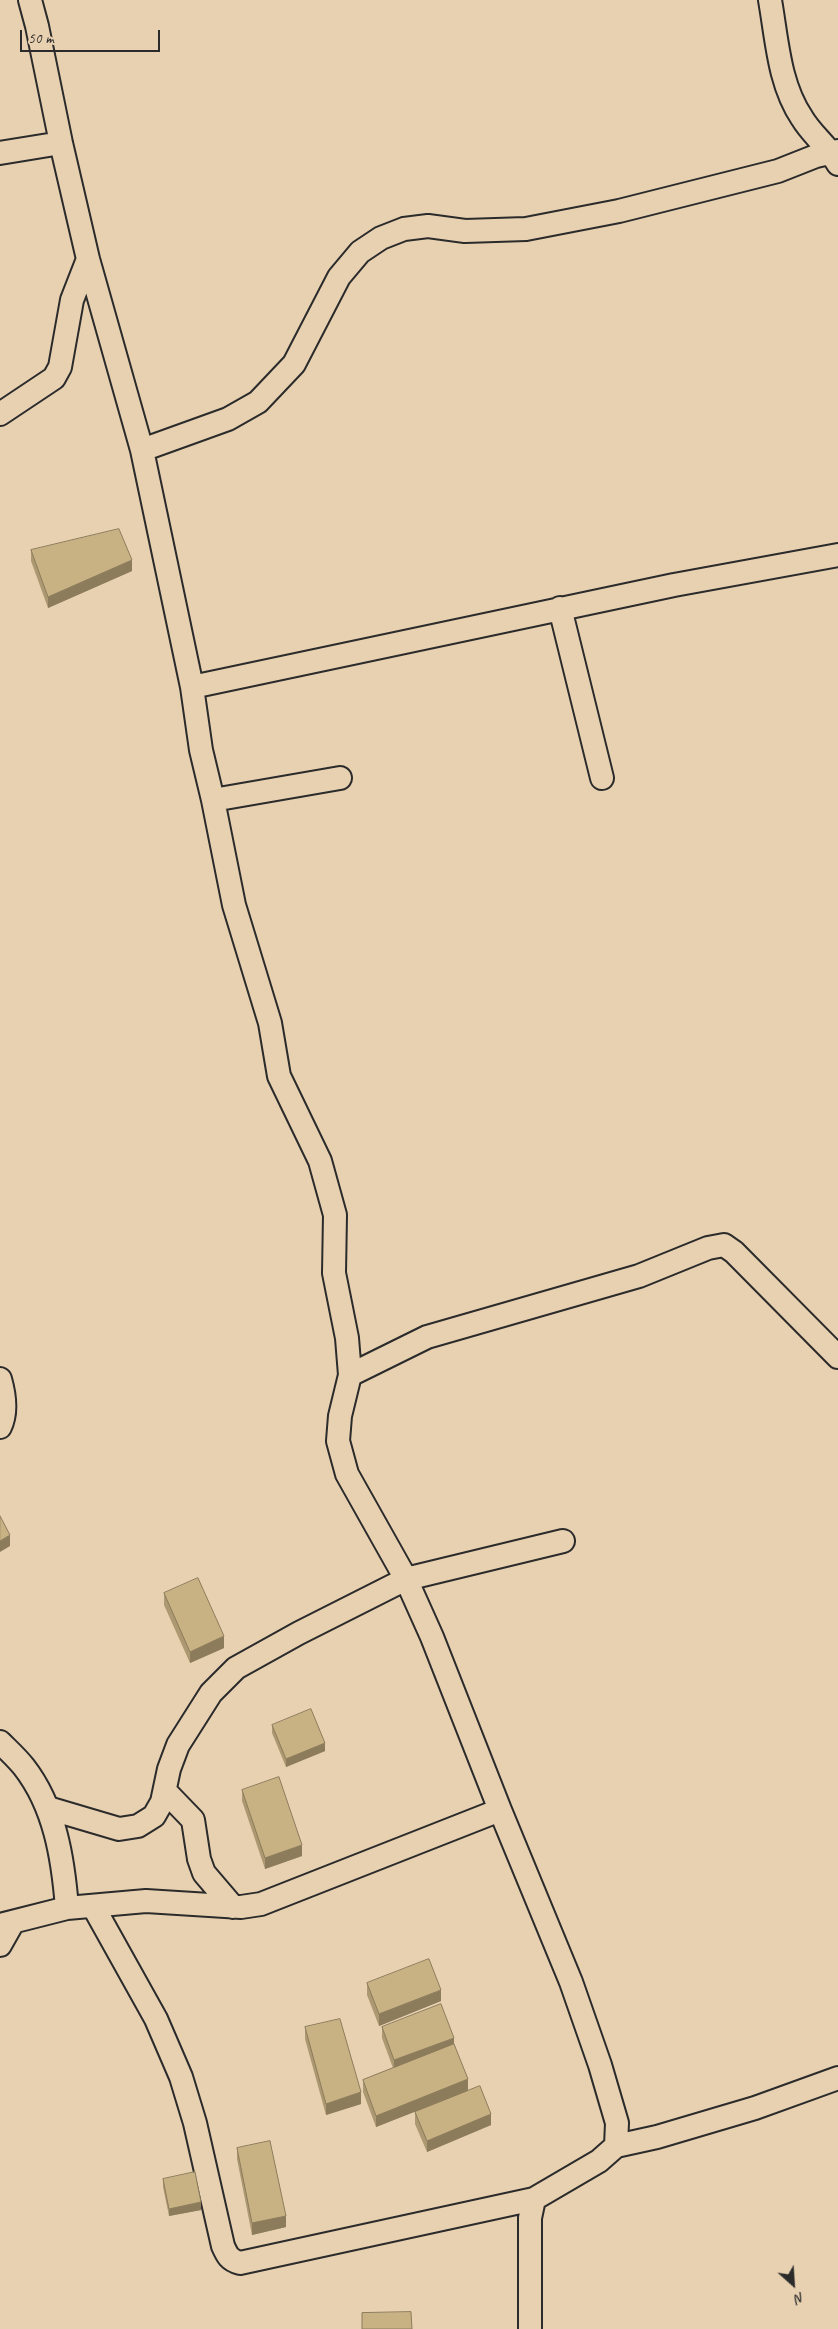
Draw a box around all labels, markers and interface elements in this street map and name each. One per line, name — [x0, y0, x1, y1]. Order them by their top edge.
scale bar — [22, 20, 162, 52]
text: 50 m — [28, 29, 54, 48]
north arrow — [768, 2259, 818, 2309]
text: N — [792, 2288, 807, 2307]

